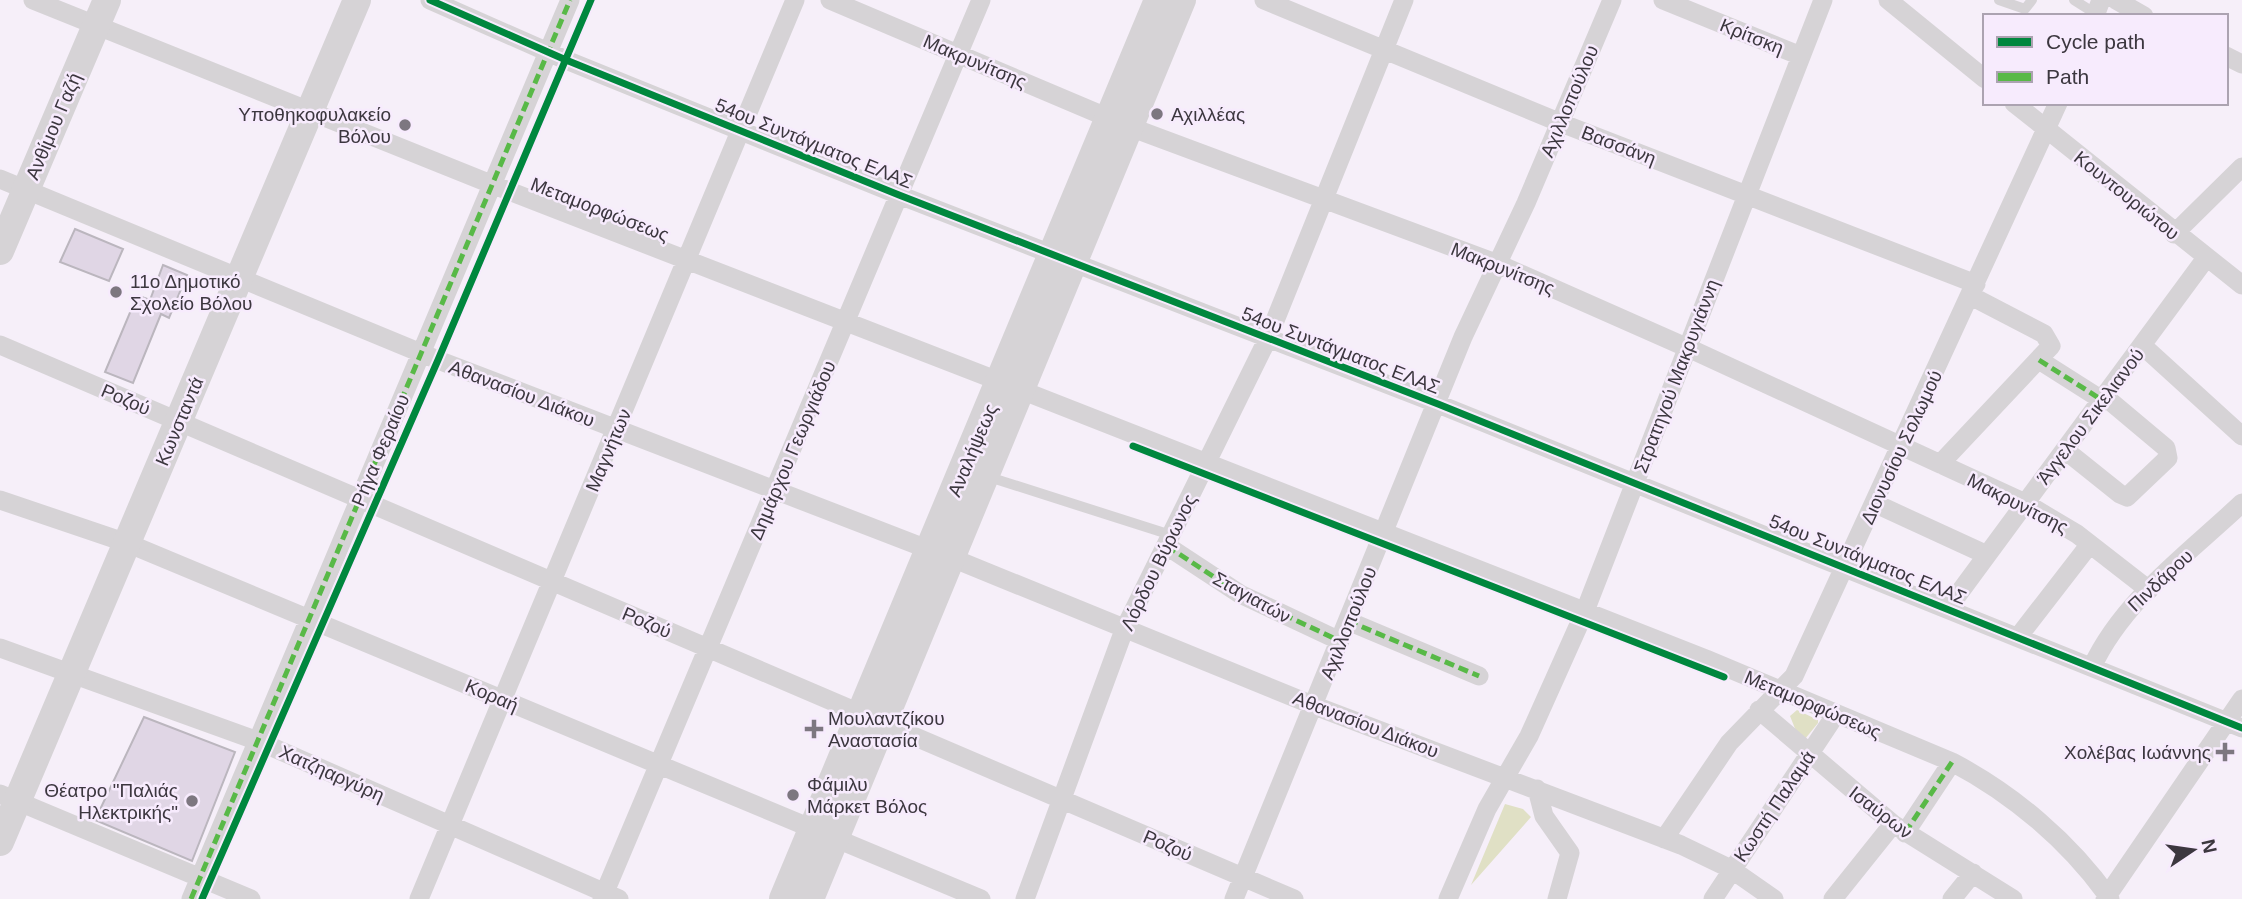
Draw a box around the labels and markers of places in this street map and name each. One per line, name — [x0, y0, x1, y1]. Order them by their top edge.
place label: Υποθηκοφυλακείο Βόλου — [238, 104, 391, 147]
place label: Αχιλλέας — [1171, 104, 1245, 125]
marker: Αχιλλέας — [1149, 106, 1165, 122]
marker: Υποθηκοφυλακείο Βόλου — [397, 117, 413, 133]
place label: 11ο Δημοτικό Σχολείο Βόλου — [130, 271, 253, 314]
marker: 11ο Δημοτικό Σχολείο Βόλου — [108, 284, 124, 300]
place label: Μουλαντζίκου Αναστασία — [828, 708, 945, 751]
marker: Μουλαντζίκου Αναστασία — [806, 721, 822, 737]
place label: Χολέβας Ιωάννης — [2064, 742, 2211, 763]
marker: Χολέβας Ιωάννης — [2217, 744, 2233, 760]
place label: Φάμιλυ Μάρκετ Βόλος — [807, 774, 927, 817]
place label: Θέατρο "Παλιάς Ηλεκτρικής" — [44, 780, 178, 823]
marker: Φάμιλυ Μάρκετ Βόλος — [785, 787, 801, 803]
marker: Θέατρο "Παλιάς Ηλεκτρικής" — [184, 793, 200, 809]

